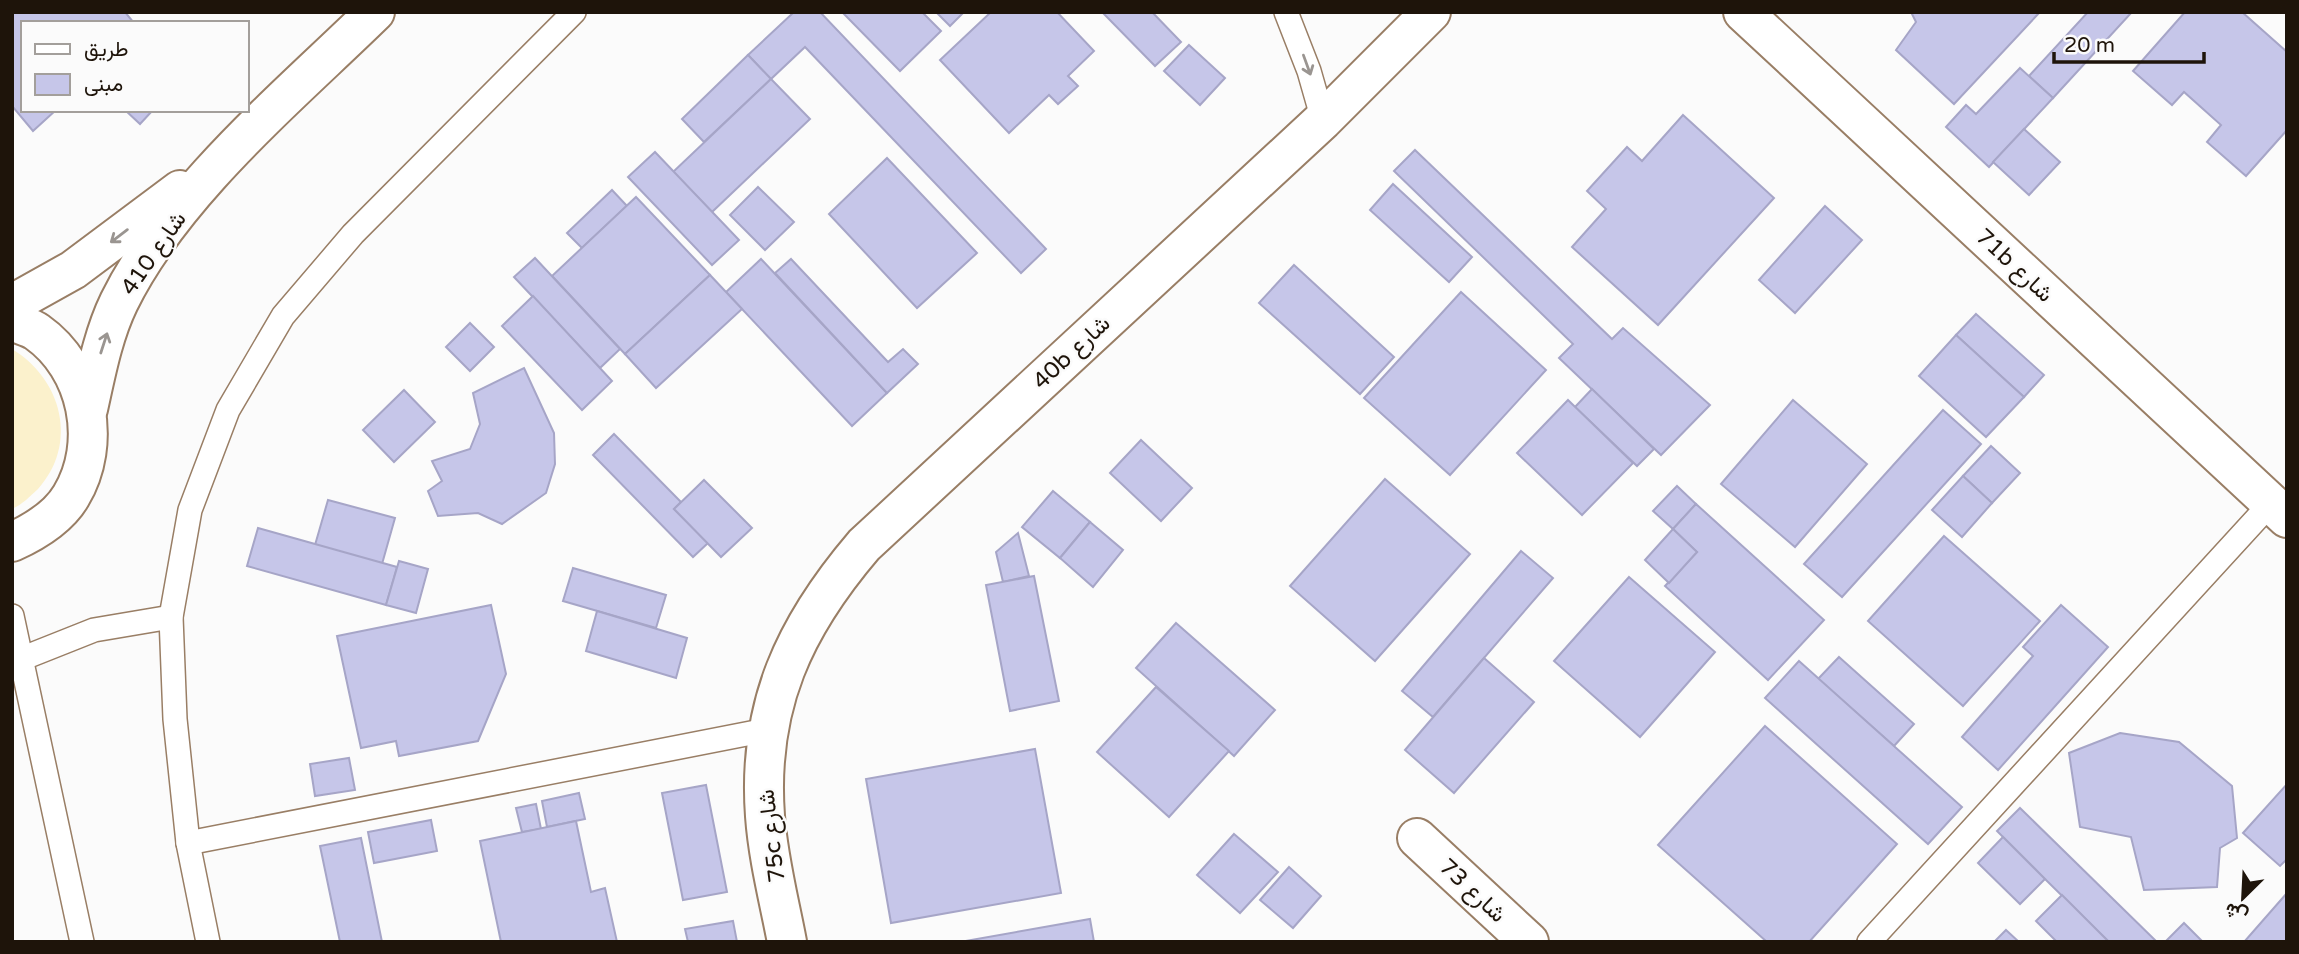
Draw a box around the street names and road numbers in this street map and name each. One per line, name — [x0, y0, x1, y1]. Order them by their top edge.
street label: شارع 410 — [115, 206, 194, 301]
street label: 71b شارع — [1969, 223, 2059, 309]
street label: 40b شارع — [1027, 310, 1117, 396]
street label: 75c شارع — [752, 788, 793, 884]
street label: شارع 73 — [1432, 853, 1512, 929]

